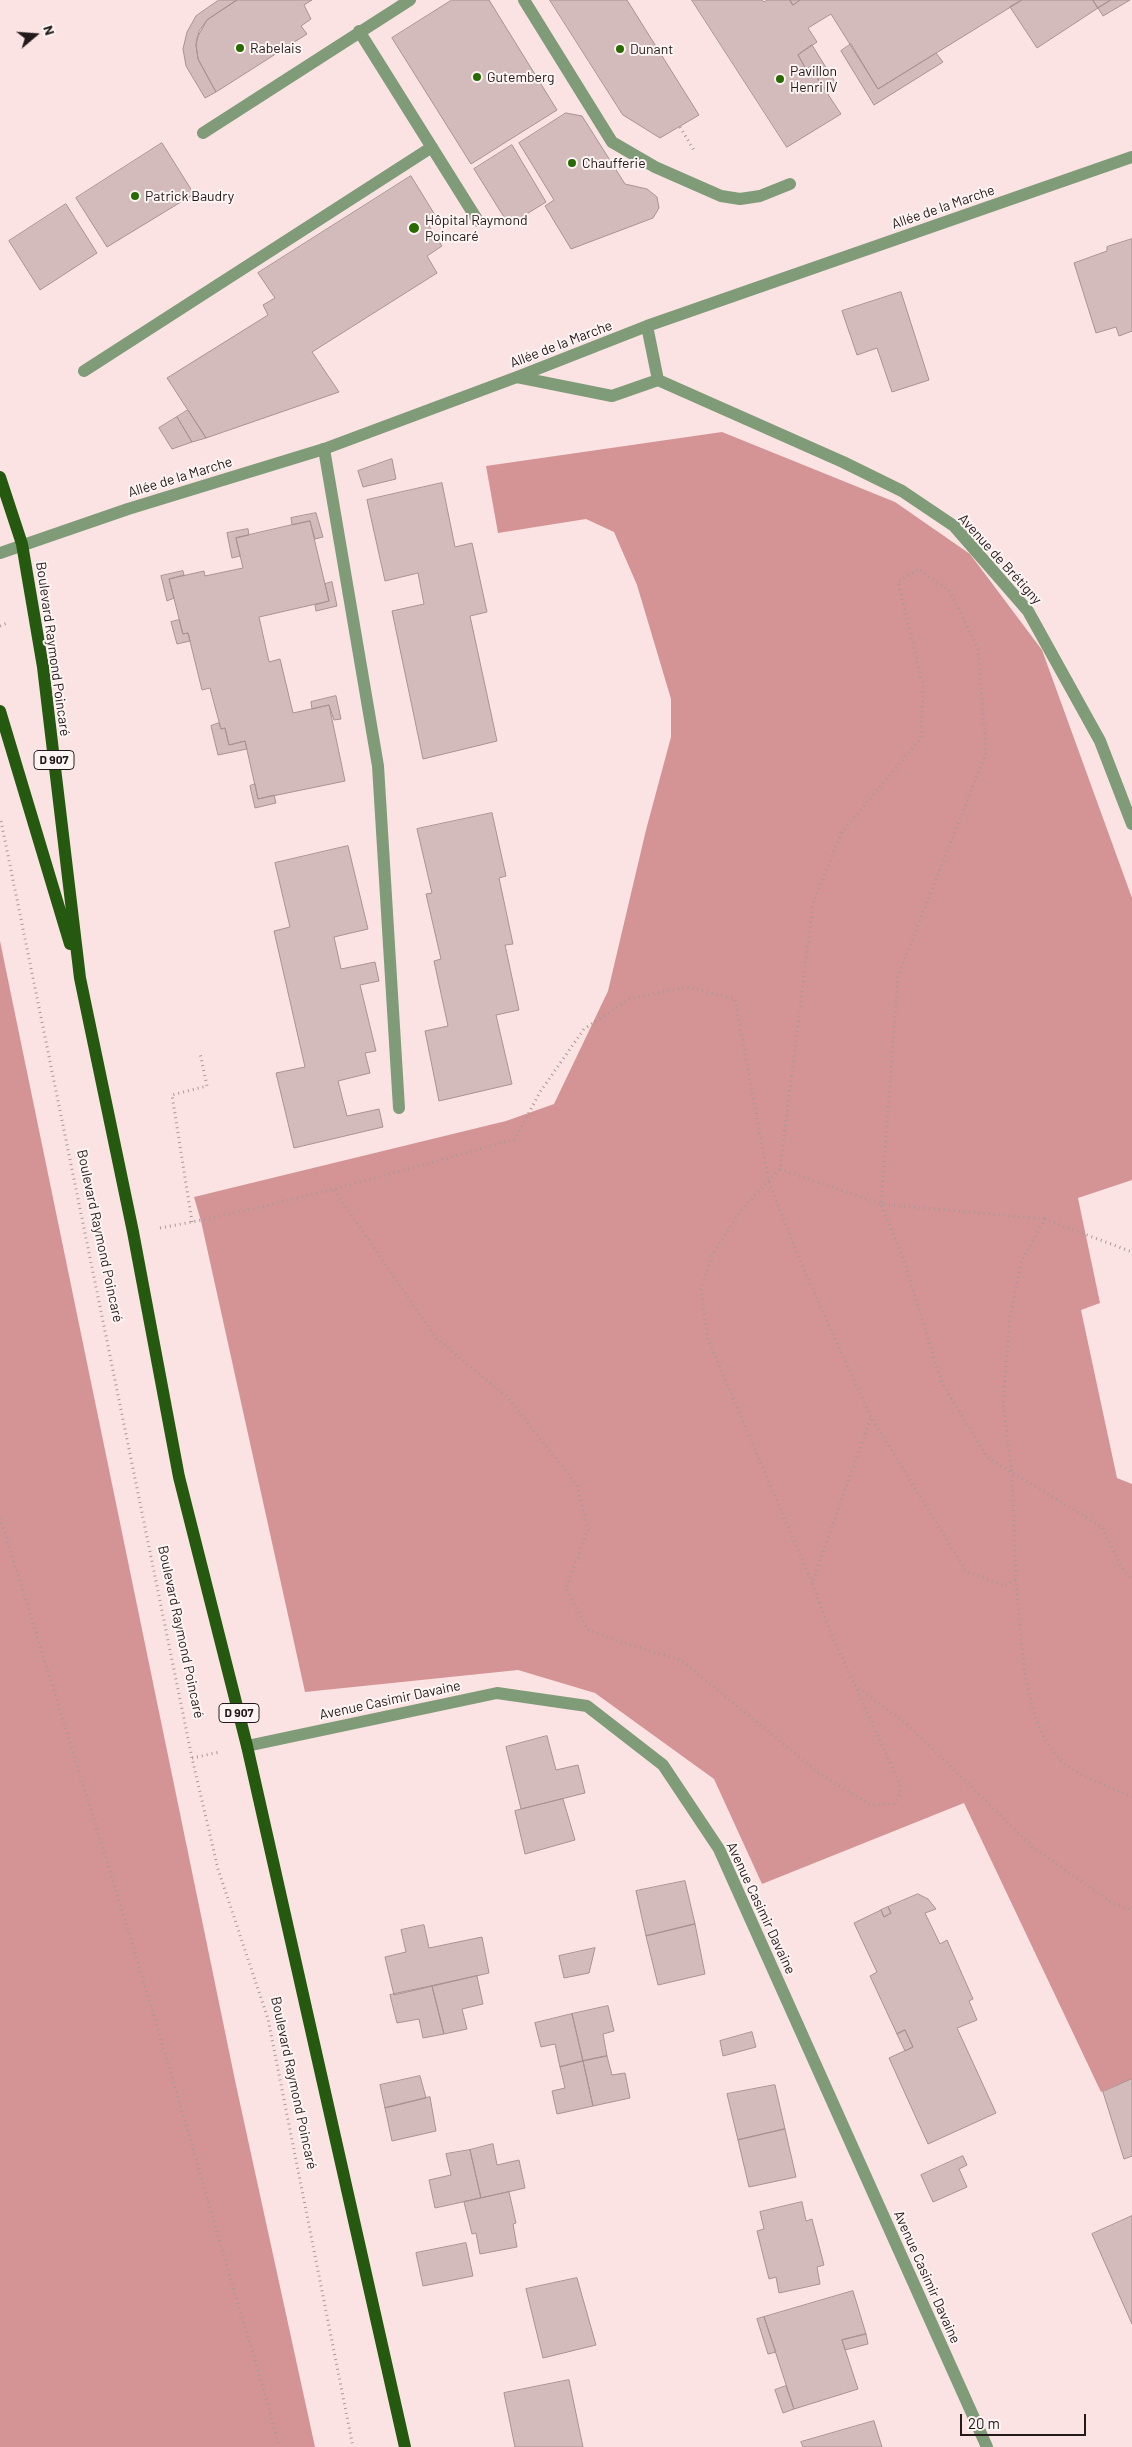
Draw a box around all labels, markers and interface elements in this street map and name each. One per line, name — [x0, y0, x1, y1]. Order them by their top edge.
north arrow — [10, 10, 60, 60]
text: N — [40, 23, 59, 37]
place label: Rabelais — [250, 40, 301, 56]
place label: Dunant — [630, 41, 673, 57]
marker: Rabelais — [234, 42, 246, 54]
marker: Dunant — [614, 43, 626, 55]
place label: Pavillon Henri IV — [790, 63, 838, 95]
place label: Gutemberg — [487, 69, 554, 85]
marker: Gutemberg — [471, 71, 483, 83]
marker: Pavillon Henri IV — [774, 73, 786, 85]
place label: Chaufferie — [582, 155, 646, 171]
marker: Chaufferie — [566, 157, 578, 169]
street label: Allée de la Marche — [889, 181, 997, 233]
place label: Patrick Baudry — [145, 188, 234, 204]
marker: Patrick Baudry — [129, 190, 141, 202]
place label: Hôpital Raymond Poincaré — [425, 212, 528, 244]
marker: Hôpital Raymond Poincaré — [407, 221, 421, 235]
street label: Allée de la Marche — [508, 317, 614, 371]
street label: Allée de la Marche — [126, 453, 234, 501]
street label: Avenue de Brétigny — [955, 510, 1045, 608]
street label: Boulevard Raymond Poincaré — [32, 561, 74, 737]
road number: D 907 — [34, 750, 74, 770]
street label: Boulevard Raymond Poincaré — [73, 1148, 127, 1324]
street label: Boulevard Raymond Poincaré — [154, 1544, 208, 1720]
street label: Avenue Casimir Davaine — [318, 1677, 462, 1723]
road number: D 907 — [219, 1704, 259, 1722]
street label: Avenue Casimir Davaine — [723, 1839, 799, 1977]
street label: Boulevard Raymond Poincaré — [267, 1995, 321, 2171]
street label: Avenue Casimir Davaine — [890, 2208, 964, 2346]
scale bar — [962, 2404, 1088, 2436]
text: 20 m — [968, 2414, 1000, 2432]

